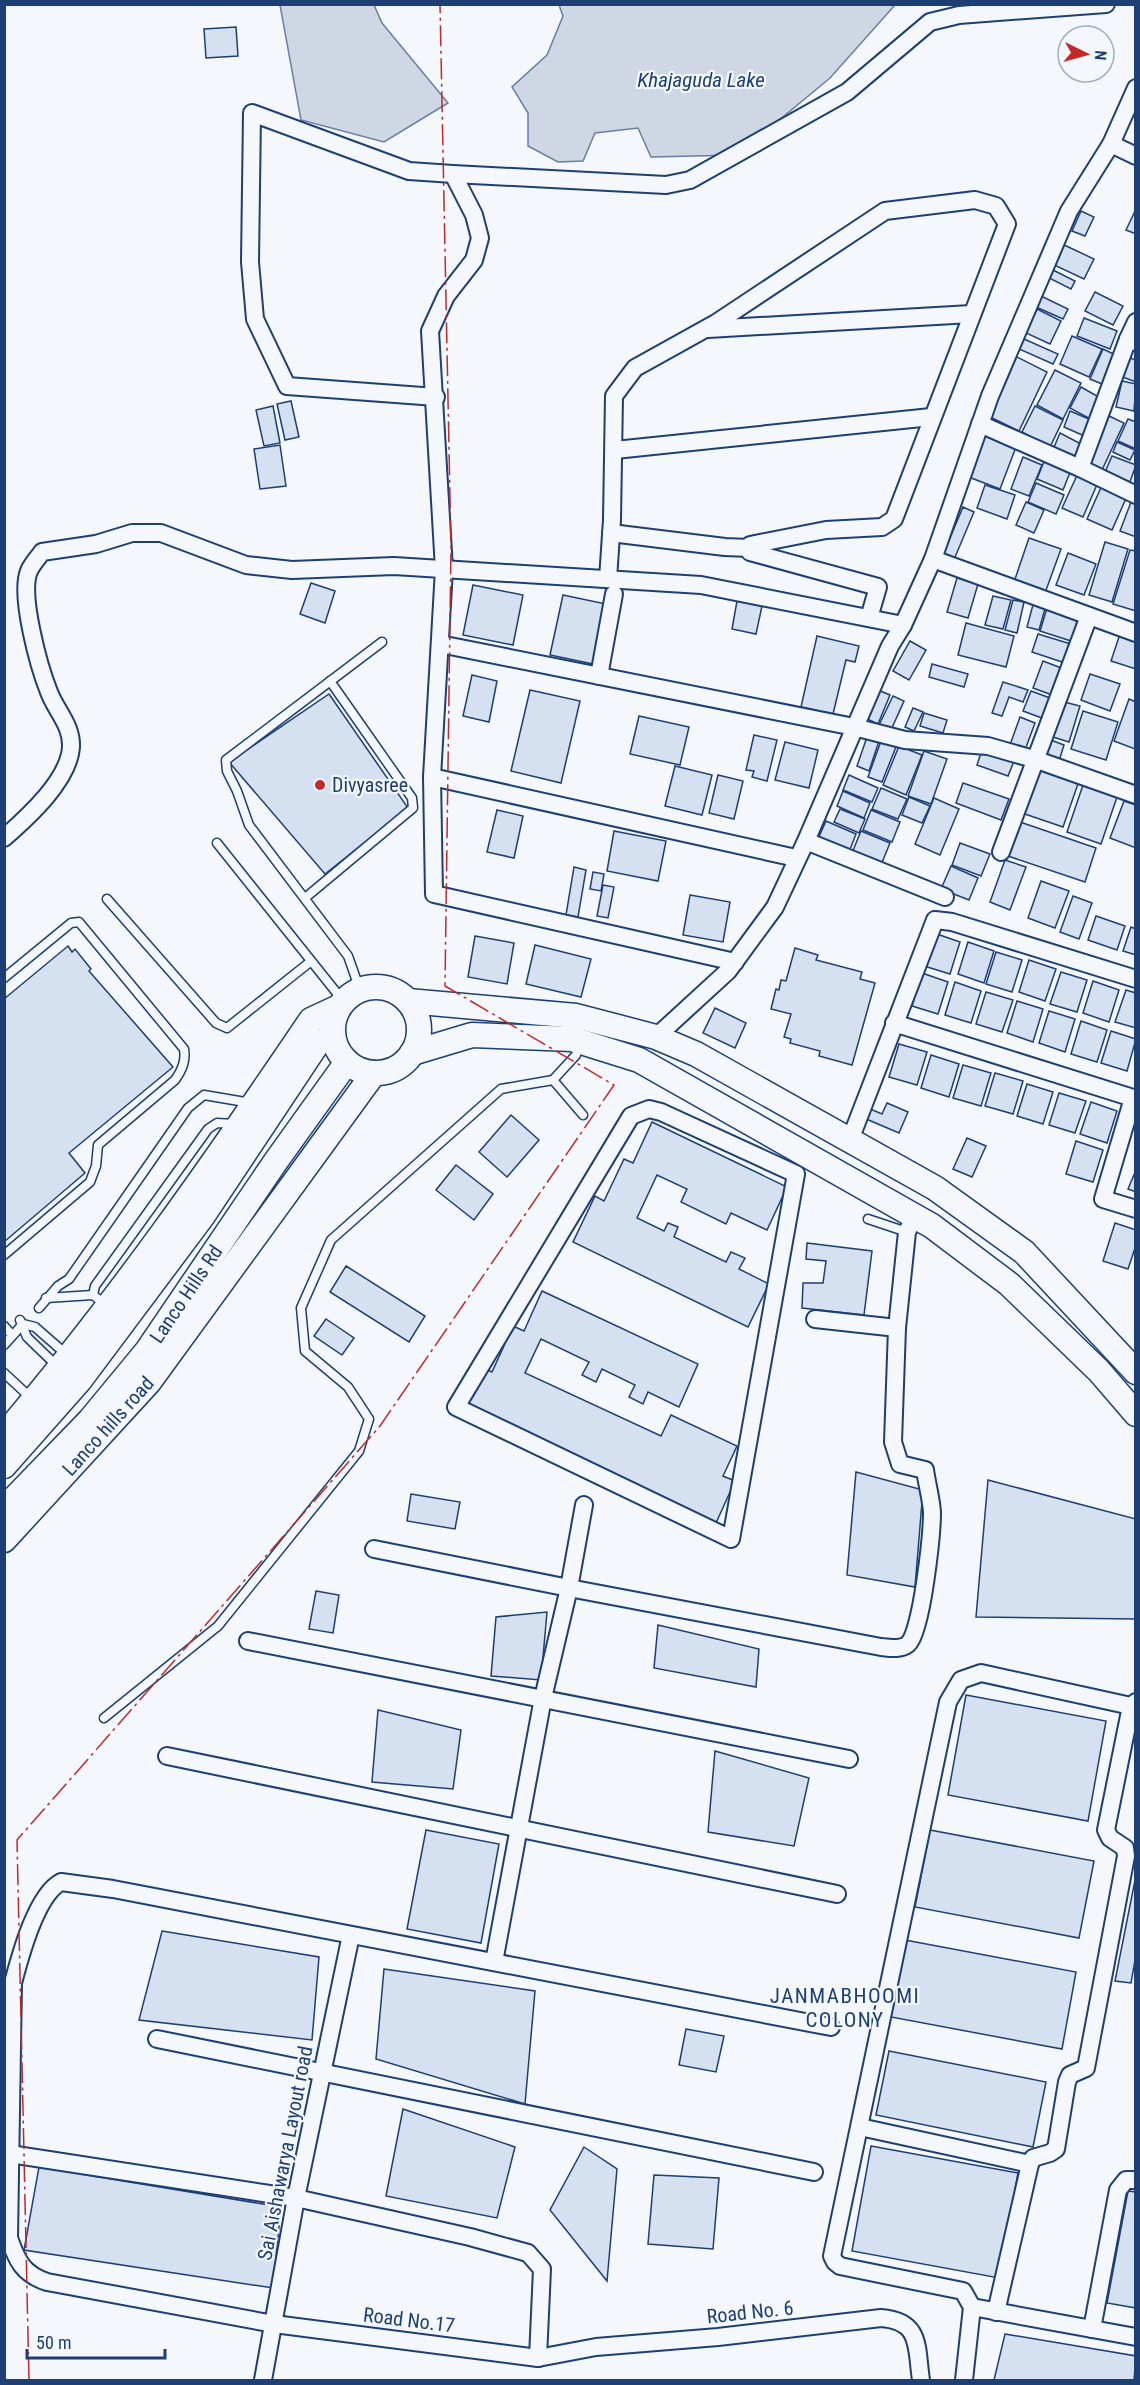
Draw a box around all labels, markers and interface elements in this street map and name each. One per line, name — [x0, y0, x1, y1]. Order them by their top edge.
north arrow — [1056, 24, 1116, 84]
text: N — [1091, 50, 1110, 61]
water label: Khajaguda Lake — [637, 68, 765, 92]
place label: Divyasree — [332, 773, 408, 797]
marker: Divyasree — [313, 778, 327, 792]
street label: Lanco Hills Rd — [144, 1240, 228, 1348]
street label: Lanco hills road — [57, 1371, 159, 1481]
district label: JANMABHOOMI COLONY — [770, 1984, 920, 2032]
street label: Sai Aishawarya Layout road — [252, 2044, 318, 2262]
street label: Road No. 6 — [706, 2296, 794, 2328]
street label: Road No.17 — [362, 2302, 456, 2338]
scale bar — [27, 2322, 165, 2360]
text: 50 m — [36, 2332, 71, 2353]

